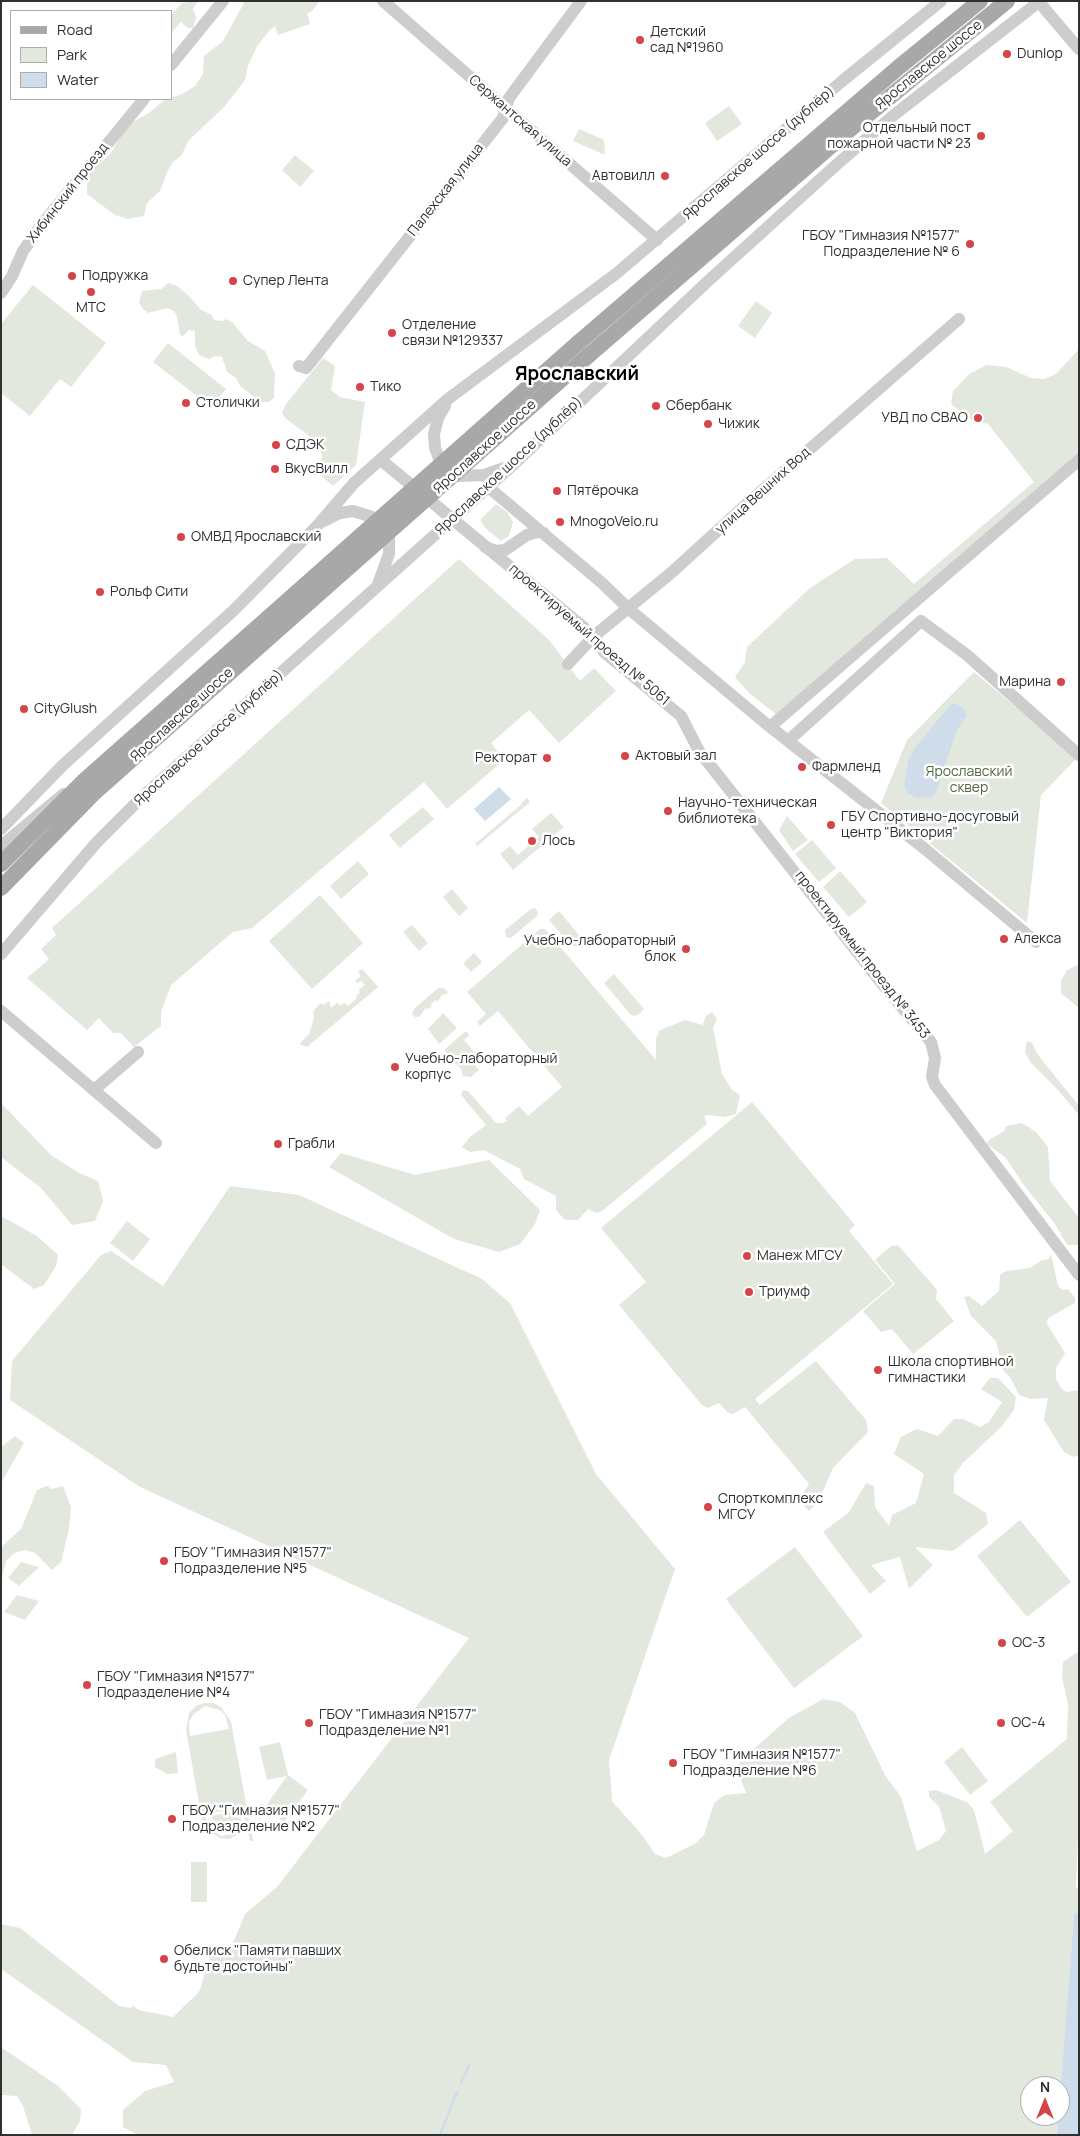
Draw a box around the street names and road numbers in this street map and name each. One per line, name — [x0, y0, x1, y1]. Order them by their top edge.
street label: Ярославское шоссе — [872, 17, 986, 113]
street label: Сержантская улица — [465, 72, 575, 170]
street label: Ярославское шоссе (дублёр) — [680, 83, 838, 223]
street label: Хибинский проезд — [24, 140, 112, 246]
street label: Палехская улица — [405, 140, 487, 240]
street label: Ярославское шоссе (дублёр) — [432, 393, 586, 539]
street label: Ярославское шоссе — [430, 396, 540, 498]
street label: улица Вешних Вод — [712, 444, 814, 538]
street label: проектируемый проезд № 5061 — [505, 561, 673, 709]
street label: Ярославское шоссе — [127, 664, 237, 766]
street label: Ярославское шоссе (дублёр) — [131, 666, 287, 810]
street label: проектируемый проезд № 3453 — [791, 868, 933, 1042]

